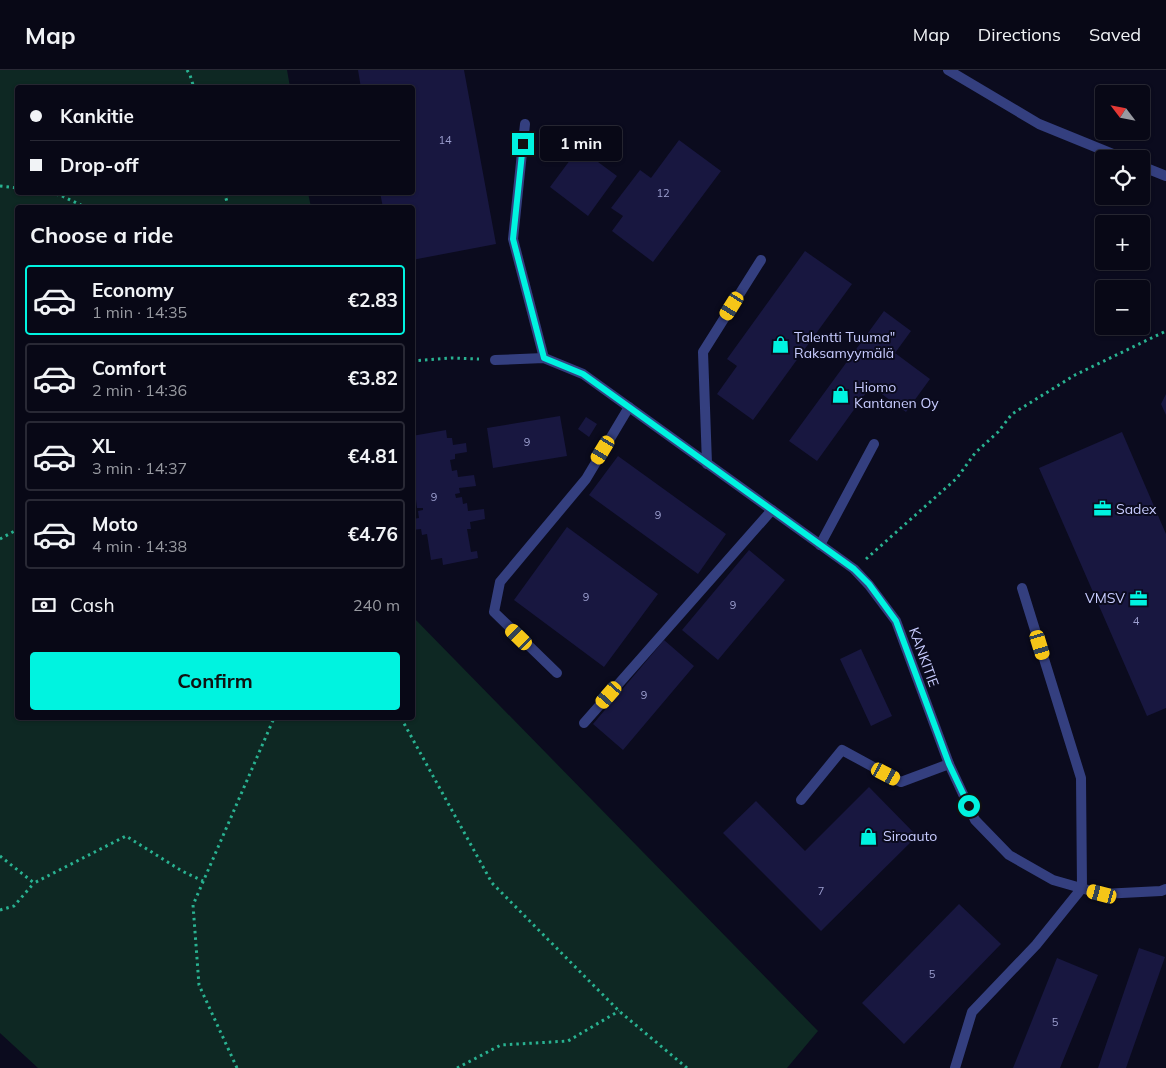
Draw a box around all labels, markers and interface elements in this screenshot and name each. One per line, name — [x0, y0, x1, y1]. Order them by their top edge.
text: Map — [25, 20, 76, 50]
text: Map — [913, 23, 950, 46]
text: Directions — [978, 23, 1061, 46]
text: Saved — [1089, 23, 1141, 46]
north arrow — [1095, 85, 1150, 140]
map controls — [1095, 85, 1150, 335]
text: Kankitie — [60, 104, 134, 128]
callout: 1 min — [540, 126, 623, 162]
house number: 14 — [438, 133, 452, 147]
route end — [512, 133, 534, 155]
text: 1 min — [560, 133, 602, 153]
button: locate — [1095, 150, 1150, 205]
text: Drop-off — [60, 153, 138, 177]
house number: 12 — [656, 186, 670, 200]
button: + — [1095, 215, 1150, 270]
text: Choose a ride — [30, 221, 173, 249]
icon: car — [32, 278, 77, 323]
text: Economy — [92, 278, 174, 302]
button: − — [1095, 280, 1150, 335]
text: €2.83 — [348, 288, 398, 312]
car — [717, 289, 746, 323]
text: 1 min · 14:35 — [92, 302, 187, 322]
place label: Talentti Tuuma" Raksamyymälä — [794, 328, 895, 362]
shop icon: Talentti Tuuma" Raksamyymälä — [770, 335, 790, 355]
icon: car — [32, 356, 77, 401]
text: Comfort — [92, 356, 166, 380]
text: €3.82 — [348, 366, 398, 390]
place label: Hiomo Kantanen Oy — [854, 378, 939, 412]
text: 2 min · 14:36 — [92, 380, 187, 400]
shop icon: Hiomo Kantanen Oy — [830, 385, 850, 405]
car — [588, 433, 617, 467]
icon: car — [32, 434, 77, 479]
text: XL — [92, 434, 115, 458]
house number: 9 — [524, 435, 530, 449]
text: €4.81 — [348, 444, 398, 468]
text: 3 min · 14:37 — [92, 458, 187, 478]
house number: 9 — [431, 490, 437, 504]
office icon: Sadex — [1092, 499, 1112, 519]
place label: Sadex — [1116, 500, 1157, 518]
house number: 9 — [655, 508, 661, 522]
icon: car — [32, 512, 77, 557]
text: Moto — [92, 512, 138, 536]
text: €4.76 — [348, 522, 398, 546]
text: 4 min · 14:38 — [92, 536, 187, 556]
office icon: VMSV — [1129, 588, 1149, 608]
place label: VMSV — [1085, 589, 1125, 607]
house number: 9 — [583, 590, 589, 604]
icon: cash — [30, 591, 58, 619]
text: Cash — [70, 593, 115, 617]
text: 240 m — [353, 595, 400, 615]
house number: 9 — [730, 598, 736, 612]
house number: 4 — [1133, 614, 1140, 628]
car — [502, 621, 535, 653]
street label: KANKITIE — [905, 625, 943, 689]
car — [1028, 628, 1051, 662]
button: Confirm — [30, 652, 400, 710]
car — [593, 679, 624, 711]
house number: 9 — [641, 688, 647, 702]
car — [869, 760, 902, 788]
route start — [958, 795, 980, 817]
shop icon: Siroauto — [859, 826, 879, 846]
place label: Siroauto — [883, 827, 937, 845]
car — [1085, 883, 1118, 905]
house number: 7 — [818, 884, 824, 898]
house number: 5 — [929, 967, 936, 981]
house number: 5 — [1052, 1015, 1059, 1029]

